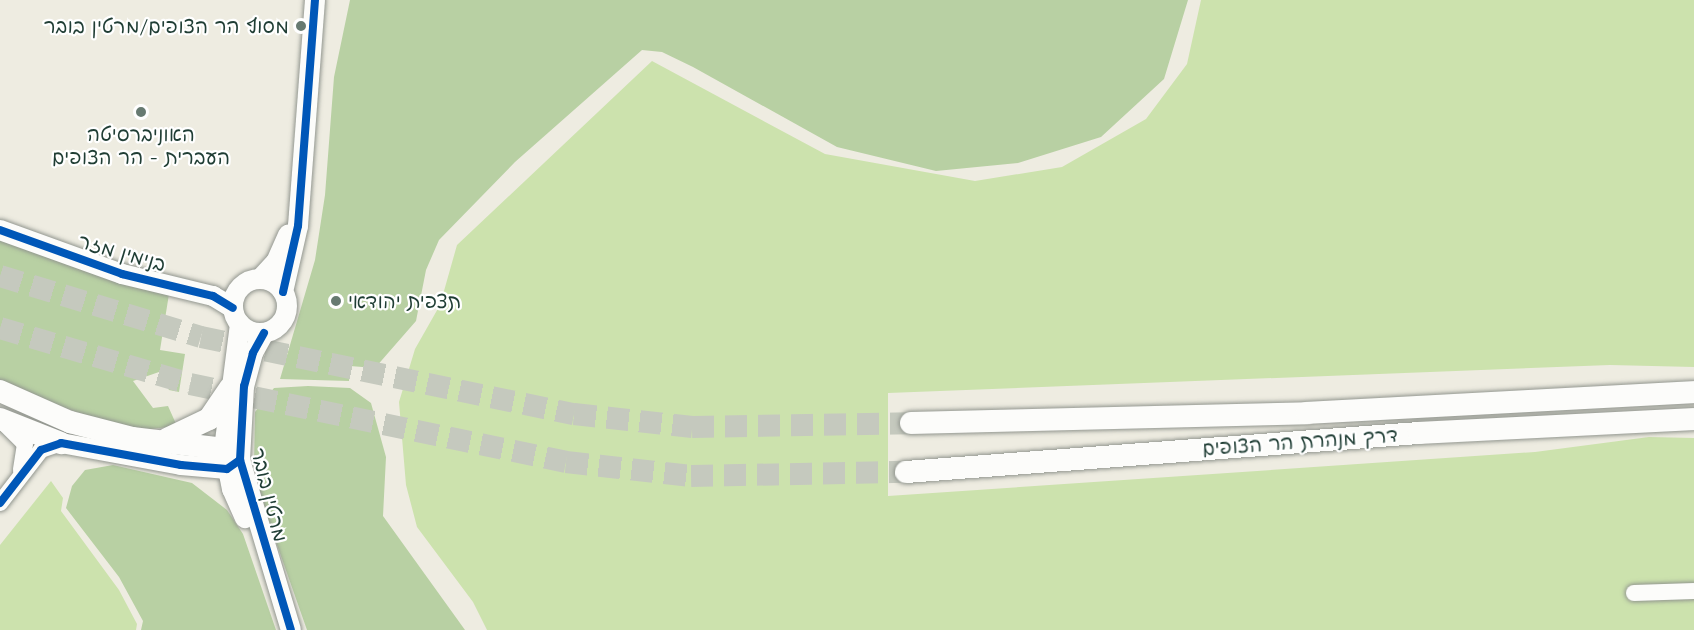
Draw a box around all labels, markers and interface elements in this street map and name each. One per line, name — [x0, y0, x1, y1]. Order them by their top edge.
place label: מסוף הר הצופים/מרטין בובר — [44, 14, 289, 38]
marker: מסוף הר הצופים/מרטין בובר — [294, 19, 308, 33]
marker: האוניברסיטה העברית - הר הצופים — [134, 105, 148, 119]
place label: האוניברסיטה העברית - הר הצופים — [52, 122, 230, 169]
street label: בנימין מזר — [76, 229, 168, 277]
place label: תצפית יהודאי — [348, 289, 461, 313]
marker: תצפית יהודאי — [329, 294, 343, 308]
street label: דרך מנהרת הר הצופים — [1202, 423, 1398, 461]
street label: מרטין בובר — [246, 446, 292, 544]

